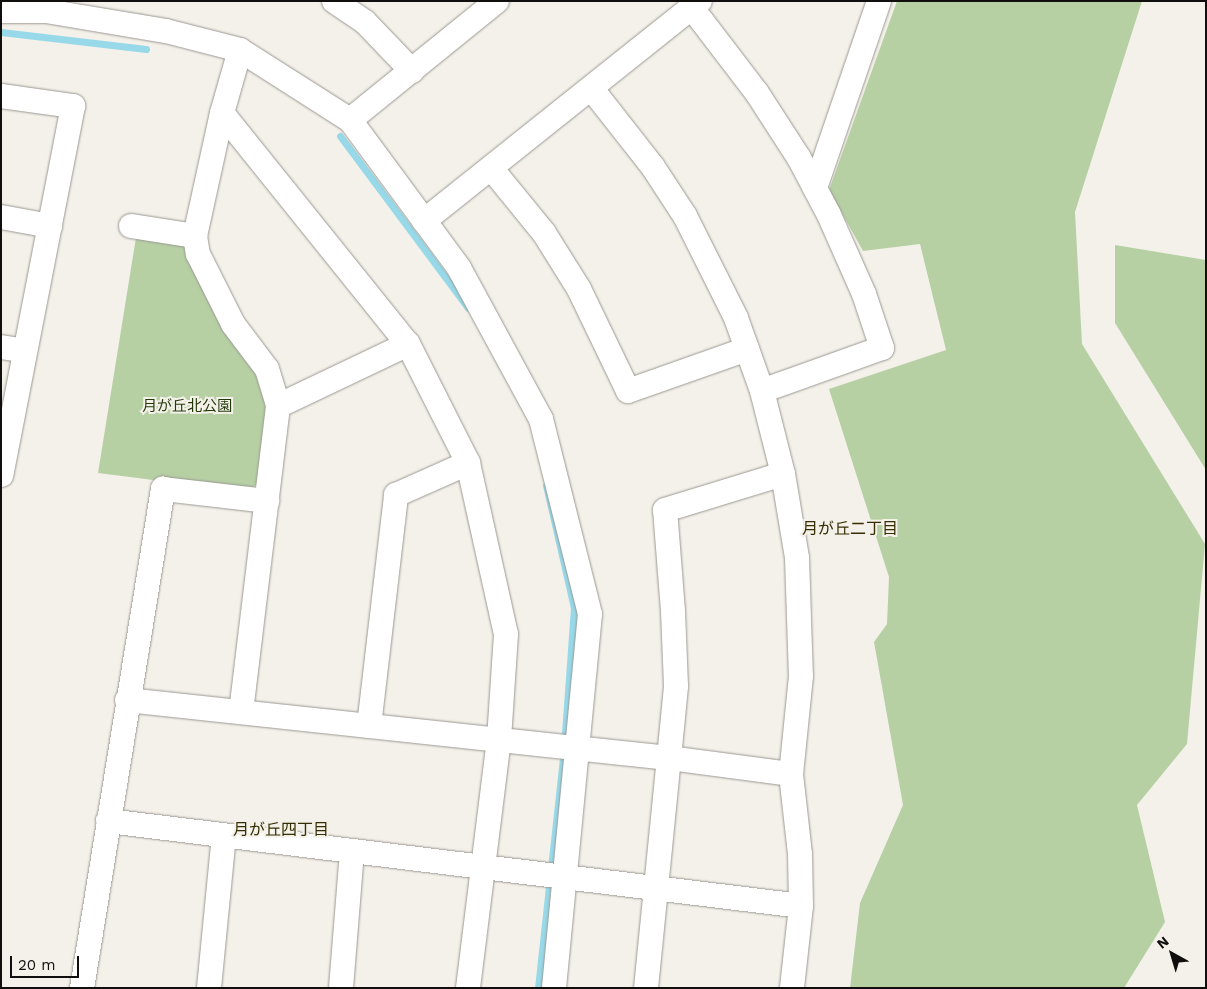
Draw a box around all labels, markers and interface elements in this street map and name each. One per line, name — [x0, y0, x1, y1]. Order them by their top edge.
park label: 月が丘北公園 — [142, 398, 232, 416]
district label: 月が丘二丁目 — [802, 519, 898, 539]
district label: 月が丘四丁目 — [233, 820, 329, 840]
north arrow — [1147, 929, 1197, 979]
text: N — [1153, 933, 1172, 952]
scale bar — [12, 946, 81, 978]
text: 20 m — [18, 956, 56, 974]

